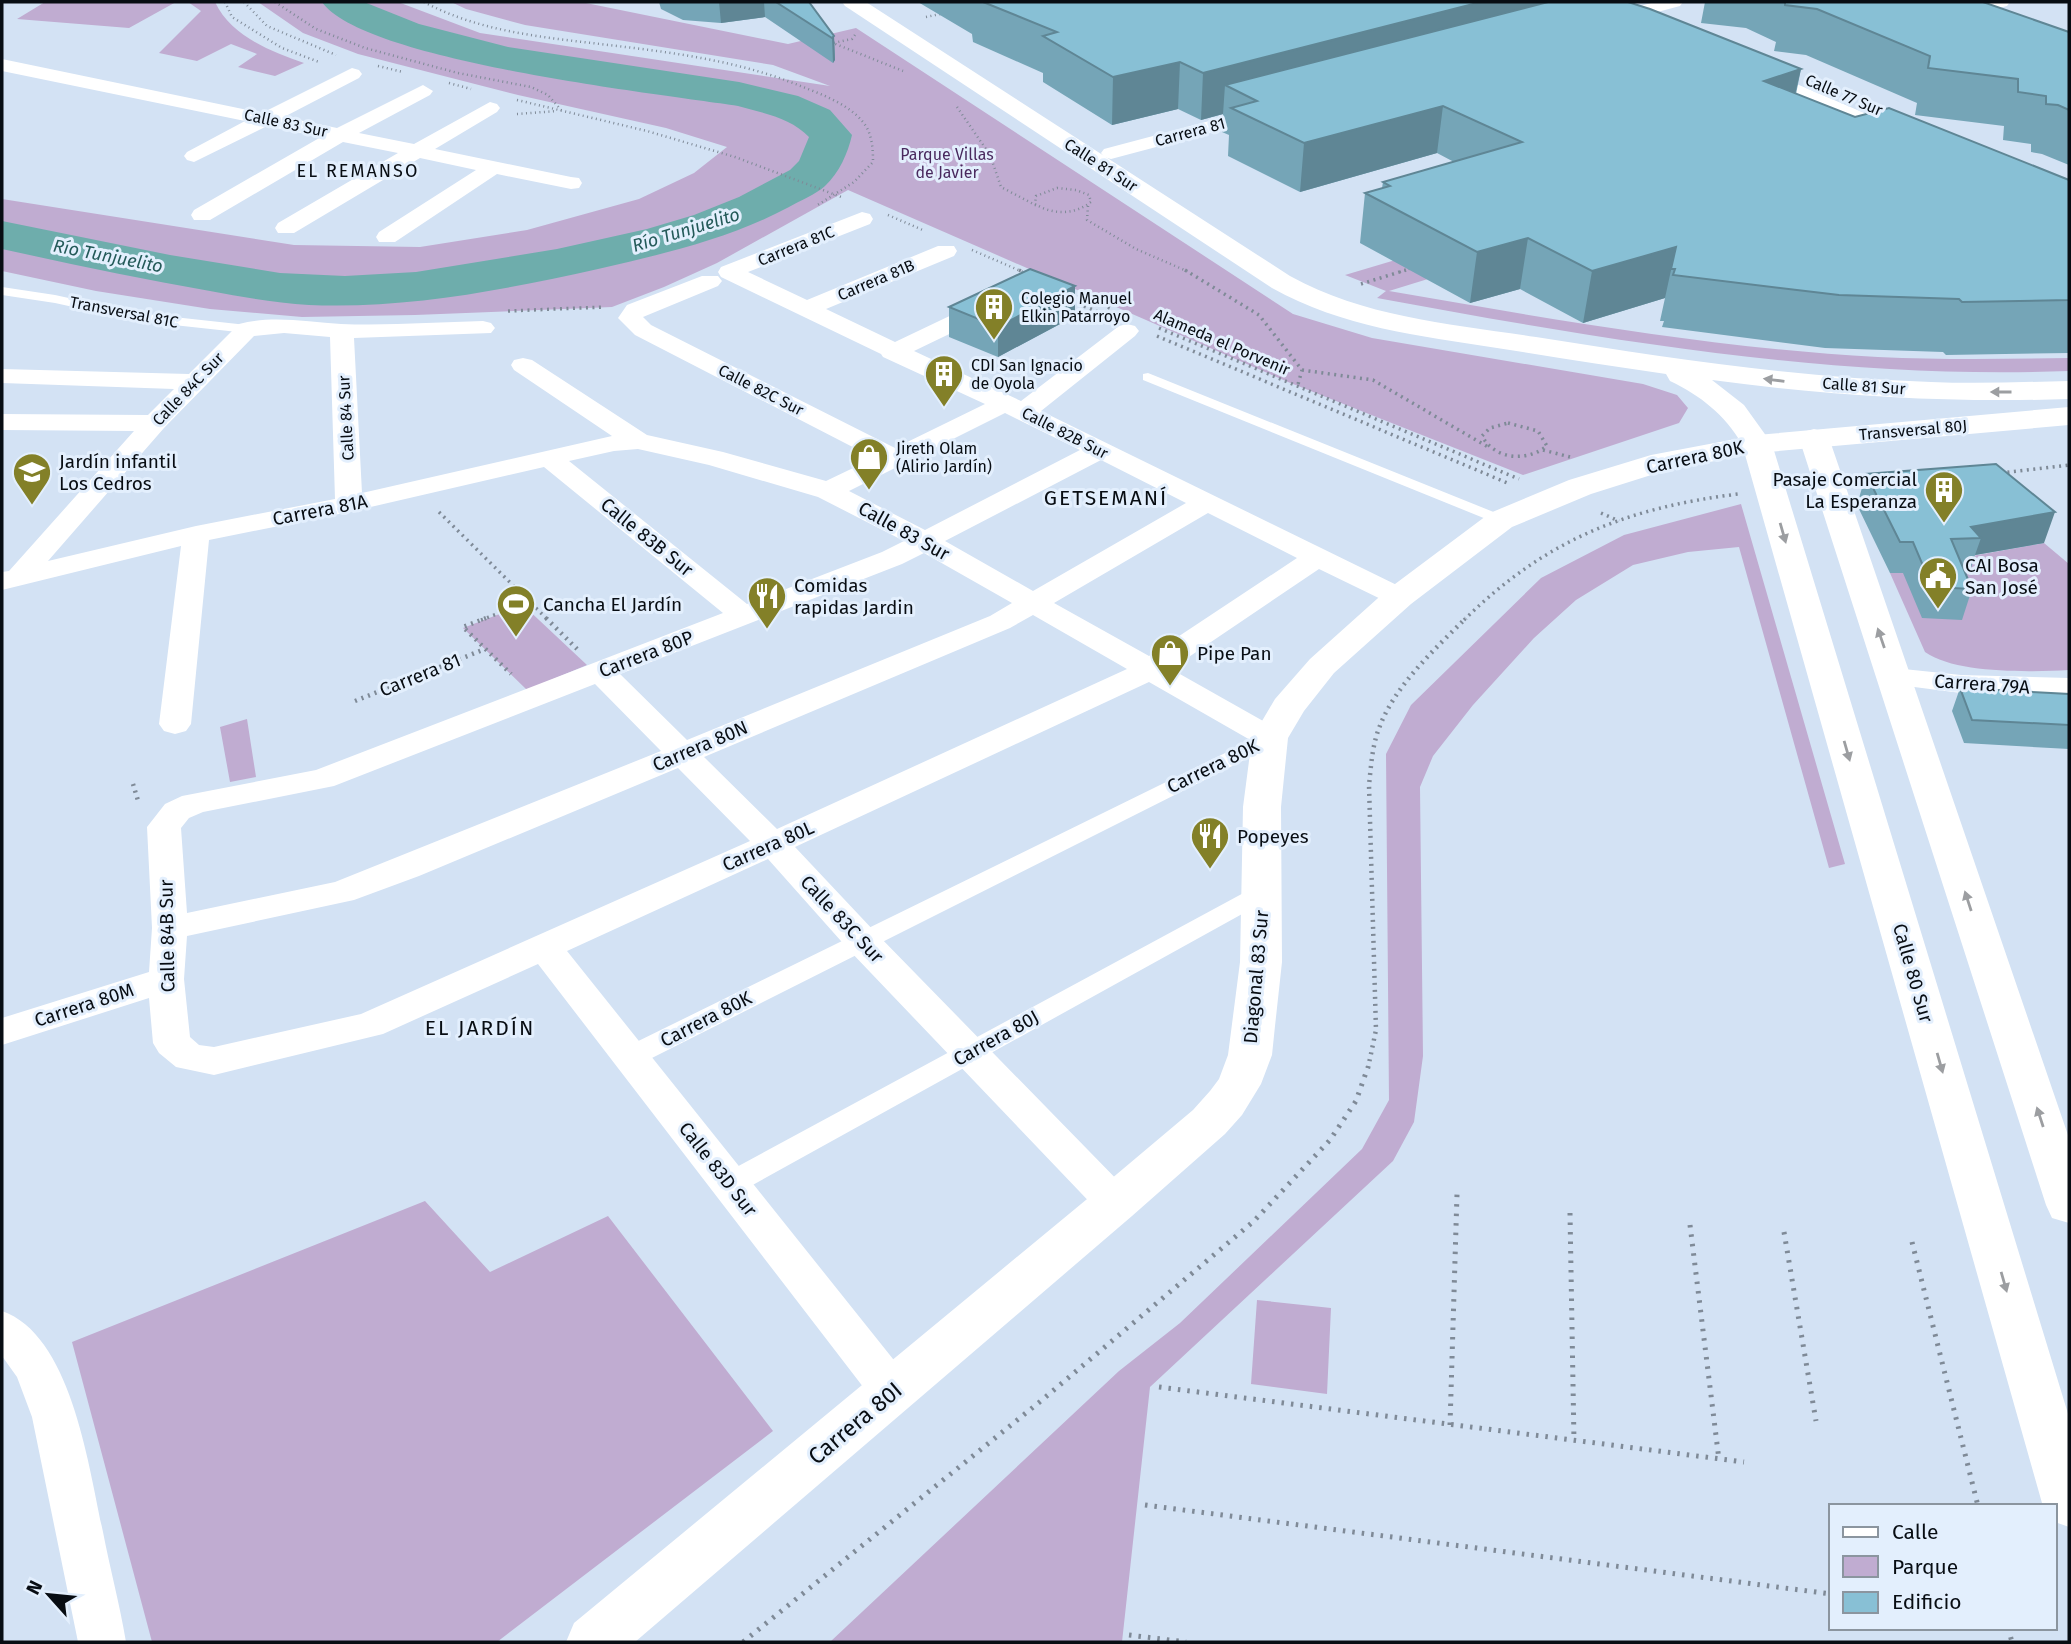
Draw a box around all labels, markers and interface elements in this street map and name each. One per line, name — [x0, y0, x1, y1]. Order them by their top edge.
street label: Calle 77 Sur — [1802, 70, 1886, 120]
street label: Calle 83 Sur — [243, 105, 330, 141]
street label: Carrera 81 — [1153, 114, 1227, 150]
street label: Calle 81 Sur — [1061, 134, 1142, 196]
park label: Parque Villas de Javier — [900, 145, 994, 182]
district label: EL REMANSO — [297, 160, 419, 182]
water label: Río Tunjuelito — [629, 203, 743, 257]
street label: Carrera 81C — [755, 222, 837, 270]
water label: Río Tunjuelito — [51, 235, 165, 277]
street label: Carrera 81B — [835, 255, 918, 305]
building icon: Colegio Manuel Elkin Patarroyo — [973, 286, 1015, 341]
place label: Colegio Manuel Elkin Patarroyo — [1021, 289, 1132, 326]
street label: Transversal 81C — [68, 292, 180, 332]
street label: Alameda el Porvenir — [1151, 305, 1294, 380]
street label: Calle 84C Sur — [148, 348, 228, 430]
building icon: CDI San Ignacio de Oyola — [923, 353, 965, 408]
place label: CDI San Ignacio de Oyola — [971, 356, 1083, 393]
street label: Calle 82C Sur — [715, 360, 808, 420]
street label: Calle 84 Sur — [334, 374, 358, 461]
one-way arrow — [1763, 374, 1785, 385]
street label: Calle 81 Sur — [1822, 374, 1907, 398]
one-way arrow — [1990, 386, 2012, 398]
street label: Calle 82B Sur — [1019, 403, 1112, 463]
street label: Transversal 80J — [1858, 416, 1968, 444]
street label: Carrera 80K — [1644, 435, 1747, 479]
shop icon: Jireth Olam (Alirio Jardín) — [848, 436, 890, 491]
place label: Jireth Olam (Alirio Jardín) — [896, 439, 992, 476]
place label: Jardín infantil Los Cedros — [59, 450, 177, 495]
school or university icon: Jardín infantil Los Cedros — [11, 451, 53, 506]
place label: Pasaje Comercial La Esperanza — [1772, 468, 1917, 513]
building icon: Pasaje Comercial La Esperanza — [1923, 469, 1965, 524]
district label: GETSEMANÍ — [1044, 485, 1168, 511]
street label: Carrera 81A — [271, 490, 370, 530]
street label: Calle 83B Sur — [596, 493, 698, 582]
street label: Calle 83 Sur — [854, 497, 954, 566]
one-way arrow — [1778, 522, 1789, 544]
place label: CAI Bosa San José — [1965, 554, 2039, 599]
public building icon: CAI Bosa San José — [1917, 555, 1959, 610]
place label: Comidas rapidas Jardin — [794, 574, 914, 619]
restaurant icon: Comidas rapidas Jardin — [746, 575, 788, 630]
sports icon: Cancha El Jardín — [495, 583, 537, 638]
place label: Cancha El Jardín — [543, 593, 682, 616]
street label: Carrera 80P — [595, 625, 697, 683]
one-way arrow — [1875, 628, 1886, 649]
shop icon: Pipe Pan — [1149, 632, 1191, 687]
place label: Pipe Pan — [1197, 642, 1272, 665]
street label: Carrera 81 — [376, 648, 464, 702]
street label: Carrera 79A — [1933, 669, 2031, 699]
street label: Carrera 80N — [649, 716, 751, 776]
street label: Carrera 80K — [1163, 733, 1263, 798]
one-way arrow — [1843, 741, 1853, 762]
street label: Carrera 80L — [719, 815, 818, 876]
restaurant icon: Popeyes — [1189, 815, 1231, 870]
place label: Popeyes — [1237, 825, 1309, 848]
street label: Calle 83C Sur — [796, 870, 889, 968]
street label: Calle 84B Sur — [155, 879, 179, 993]
one-way arrow — [1962, 890, 1973, 911]
street label: Diagonal 83 Sur — [1239, 909, 1273, 1045]
street label: Calle 80 Sur — [1888, 921, 1938, 1026]
street label: Carrera 80M — [31, 978, 137, 1032]
street label: Carrera 80K — [656, 986, 756, 1052]
street label: Carrera 80J — [949, 1005, 1043, 1071]
district label: EL JARDÍN — [425, 1015, 535, 1041]
one-way arrow — [1935, 1053, 1945, 1074]
one-way arrow — [2034, 1106, 2045, 1127]
street label: Calle 83D Sur — [674, 1117, 762, 1221]
one-way arrow — [1999, 1271, 2010, 1293]
street label: Carrera 80I — [802, 1376, 908, 1470]
legend — [1829, 1504, 2057, 1630]
text: Calle — [1892, 1519, 1938, 1545]
text: Parque — [1892, 1554, 1958, 1580]
north arrow — [14, 1560, 84, 1630]
text: N — [21, 1577, 47, 1598]
text: Edificio — [1892, 1589, 1962, 1615]

